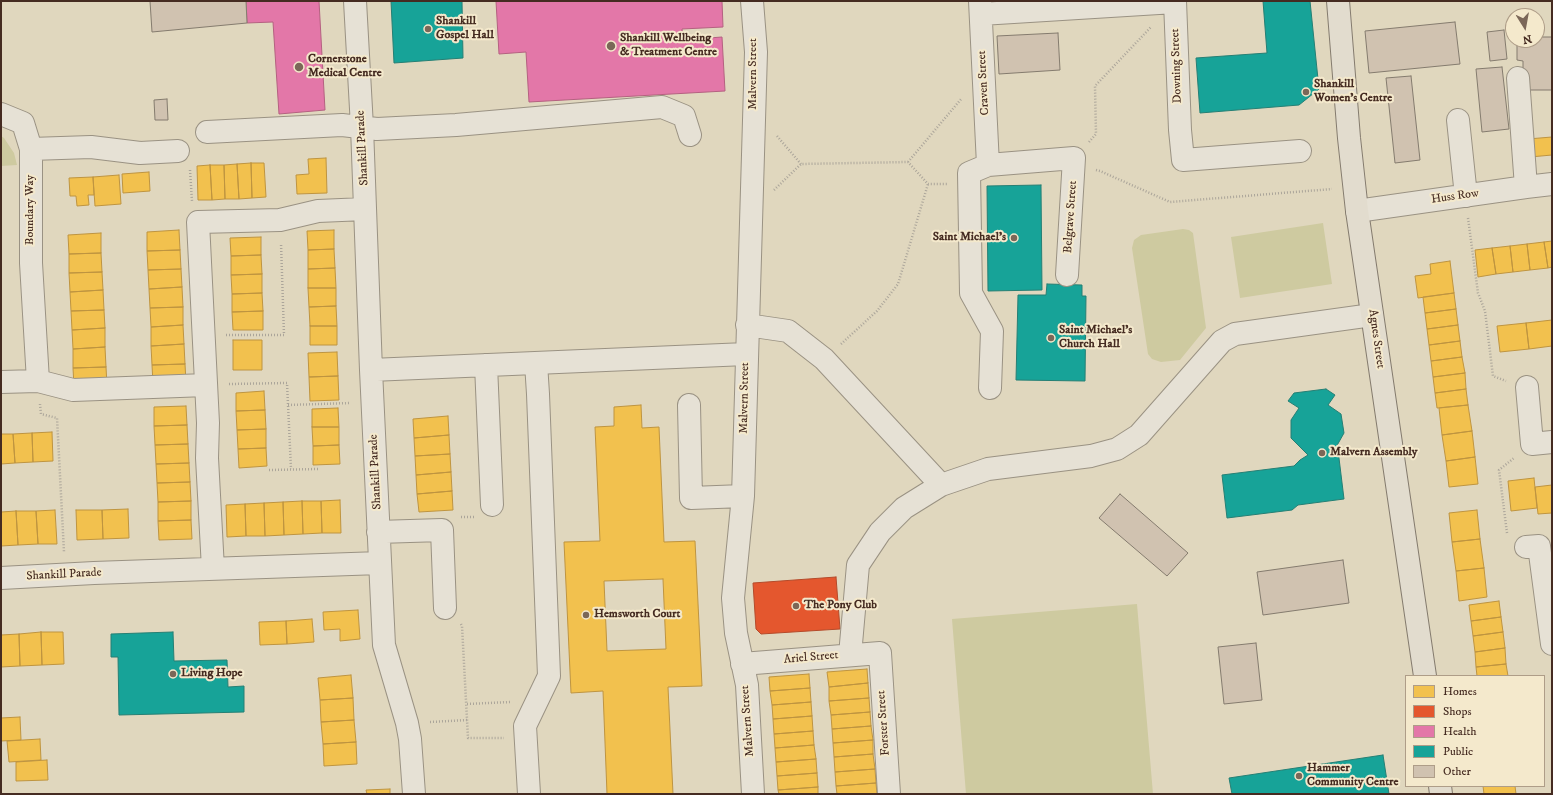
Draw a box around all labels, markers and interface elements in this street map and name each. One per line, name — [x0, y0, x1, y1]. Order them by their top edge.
north arrow — [1505, 8, 1545, 48]
place label: Shankill Gospel Hall — [436, 15, 494, 43]
marker: Shankill Gospel Hall — [423, 24, 433, 34]
street label: Downing Street — [1168, 28, 1186, 104]
text: N — [1521, 31, 1533, 47]
place label: Shankill Wellbeing & Treatment Centre — [620, 32, 717, 60]
street label: Malvern Street — [747, 38, 761, 110]
marker: Shankill Wellbeing & Treatment Centre — [605, 40, 617, 52]
street label: Craven Street — [975, 50, 993, 116]
place label: Cornerstone Medical Centre — [308, 53, 382, 81]
marker: Cornerstone Medical Centre — [293, 61, 305, 73]
place label: Shankill Women's Centre — [1314, 78, 1392, 106]
marker: Shankill Women's Centre — [1301, 87, 1311, 97]
street label: Shankill Parade — [354, 110, 372, 186]
street label: Boundary Way — [24, 175, 38, 245]
street label: Belgrave Street — [1061, 180, 1081, 254]
street label: Huss Row — [1430, 187, 1480, 207]
place label: Saint Michael's — [933, 231, 1006, 245]
marker: Saint Michael's — [1009, 233, 1019, 243]
street label: Agnes Street — [1365, 308, 1387, 370]
place label: Saint Michael's Church Hall — [1059, 324, 1132, 352]
marker: Saint Michael's Church Hall — [1046, 333, 1056, 343]
street label: Malvern Street — [737, 362, 753, 434]
street label: Shankill Parade — [367, 434, 385, 510]
place label: Malvern Assembly — [1330, 446, 1417, 460]
marker: Malvern Assembly — [1317, 448, 1327, 458]
street label: Shankill Parade — [26, 566, 102, 584]
place label: The Pony Club — [804, 599, 877, 613]
marker: The Pony Club — [791, 601, 801, 611]
place label: Hemsworth Court — [594, 608, 680, 622]
marker: Hemsworth Court — [581, 610, 591, 620]
street label: Ariel Street — [783, 648, 839, 668]
place label: Living Hope — [181, 667, 243, 681]
marker: Living Hope — [168, 669, 178, 679]
legend — [1405, 675, 1545, 787]
text: Homes — [1443, 684, 1477, 699]
street label: Malvern Street — [738, 685, 758, 757]
street label: Forster Street — [875, 690, 893, 756]
text: Shops — [1443, 704, 1471, 719]
text: Health — [1443, 724, 1477, 739]
text: Public — [1443, 744, 1473, 759]
place label: Hammer Community Centre — [1307, 762, 1398, 790]
text: Other — [1443, 764, 1471, 779]
marker: Hammer Community Centre — [1294, 771, 1304, 781]

